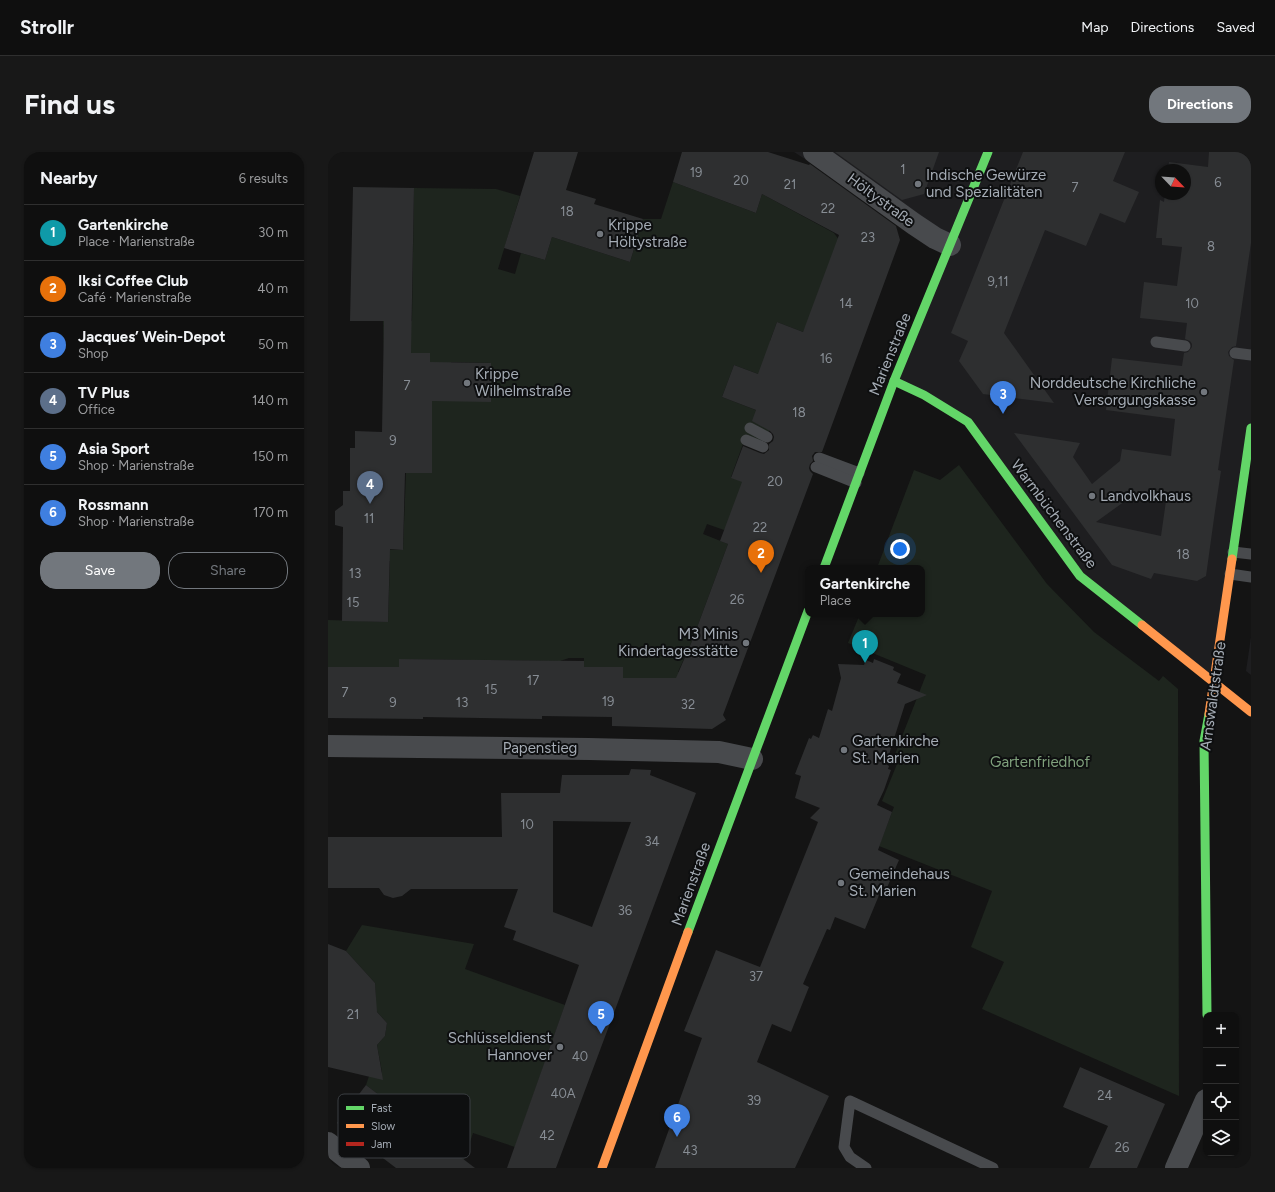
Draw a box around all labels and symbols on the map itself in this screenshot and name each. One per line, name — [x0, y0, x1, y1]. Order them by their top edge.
house number: 1 — [900, 162, 906, 177]
north arrow — [1155, 164, 1191, 200]
house number: 19 — [690, 165, 702, 180]
place label: Indische Gewürze und Spezialitäten — [926, 166, 1046, 201]
street label: Höltystraße — [844, 170, 918, 230]
house number: 20 — [733, 173, 749, 188]
house number: 6 — [1214, 175, 1222, 190]
house number: 21 — [784, 177, 796, 192]
marker: Indische Gewürze und Spezialitäten — [913, 179, 923, 189]
house number: 7 — [1072, 180, 1079, 195]
house number: 22 — [821, 201, 835, 216]
house number: 18 — [560, 204, 574, 219]
place label: Krippe Höltystraße — [608, 216, 687, 251]
marker: Krippe Höltystraße — [595, 229, 605, 239]
house number: 23 — [861, 230, 875, 245]
house number: 8 — [1207, 239, 1215, 254]
house number: 9,11 — [987, 274, 1009, 289]
house number: 14 — [839, 296, 853, 311]
house number: 10 — [1185, 296, 1199, 311]
street label: Marienstraße — [865, 310, 915, 398]
house number: 16 — [820, 351, 832, 366]
place label: Krippe Wilhelmstraße — [475, 365, 571, 400]
place label: Norddeutsche Kirchliche Versorgungskasse — [1030, 374, 1196, 409]
house number: 7 — [404, 378, 411, 393]
marker: Krippe Wilhelmstraße — [462, 378, 472, 388]
pin: 3 — [990, 381, 1016, 414]
marker: Norddeutsche Kirchliche Versorgungskasse — [1199, 387, 1209, 397]
house number: 18 — [792, 405, 806, 420]
house number: 9 — [389, 433, 397, 448]
street label: Warmbüchenstraße — [1007, 456, 1101, 572]
pin: 4 — [357, 471, 383, 504]
house number: 20 — [767, 474, 783, 489]
place label: Landvolkhaus — [1100, 487, 1191, 505]
marker: Landvolkhaus — [1087, 491, 1097, 501]
house number: 11 — [364, 511, 374, 526]
house number: 22 — [753, 520, 767, 535]
your location — [890, 539, 910, 559]
pin: 2 — [748, 540, 774, 573]
house number: 18 — [1176, 547, 1190, 562]
house number: 13 — [349, 566, 361, 581]
house number: 26 — [730, 592, 744, 607]
house number: 15 — [347, 595, 359, 610]
place label: M3 Minis Kindertagesstätte — [618, 625, 738, 660]
pin: 1 — [852, 630, 878, 663]
marker: M3 Minis Kindertagesstätte — [741, 638, 751, 648]
street label: Arnswaldtstraße — [1196, 640, 1230, 752]
house number: 17 — [527, 673, 539, 688]
house number: 15 — [485, 682, 497, 697]
house number: 7 — [342, 685, 349, 700]
house number: 19 — [602, 694, 614, 709]
house number: 9 — [389, 695, 397, 710]
house number: 13 — [456, 695, 468, 710]
house number: 32 — [681, 697, 695, 712]
place label: Gartenkirche St. Marien — [852, 732, 939, 767]
street label: Papenstieg — [503, 739, 577, 757]
marker: Gartenkirche St. Marien — [839, 745, 849, 755]
park label: Gartenfriedhof — [990, 753, 1090, 771]
house number: 10 — [520, 817, 534, 832]
house number: 34 — [644, 834, 660, 849]
street label: Marienstraße — [668, 840, 714, 928]
place label: Gemeindehaus St. Marien — [849, 865, 950, 900]
marker: Gemeindehaus St. Marien — [836, 878, 846, 888]
house number: 36 — [618, 903, 632, 918]
house number: 37 — [749, 969, 763, 984]
pin: 5 — [588, 1001, 614, 1034]
house number: 21 — [347, 1007, 359, 1022]
place label: Schlüsseldienst Hannover — [448, 1029, 552, 1064]
marker: Schlüsseldienst Hannover — [555, 1042, 565, 1052]
house number: 40 — [572, 1049, 588, 1064]
house number: 40A — [550, 1086, 576, 1101]
house number: 24 — [1097, 1088, 1113, 1103]
house number: 39 — [747, 1093, 761, 1108]
legend — [338, 1094, 470, 1158]
text: Fast — [371, 1102, 392, 1115]
pin: 6 — [664, 1104, 690, 1137]
text: Slow — [371, 1120, 395, 1133]
house number: 42 — [539, 1128, 555, 1143]
text: Jam — [371, 1138, 392, 1151]
house number: 26 — [1115, 1140, 1129, 1155]
house number: 43 — [682, 1143, 698, 1158]

